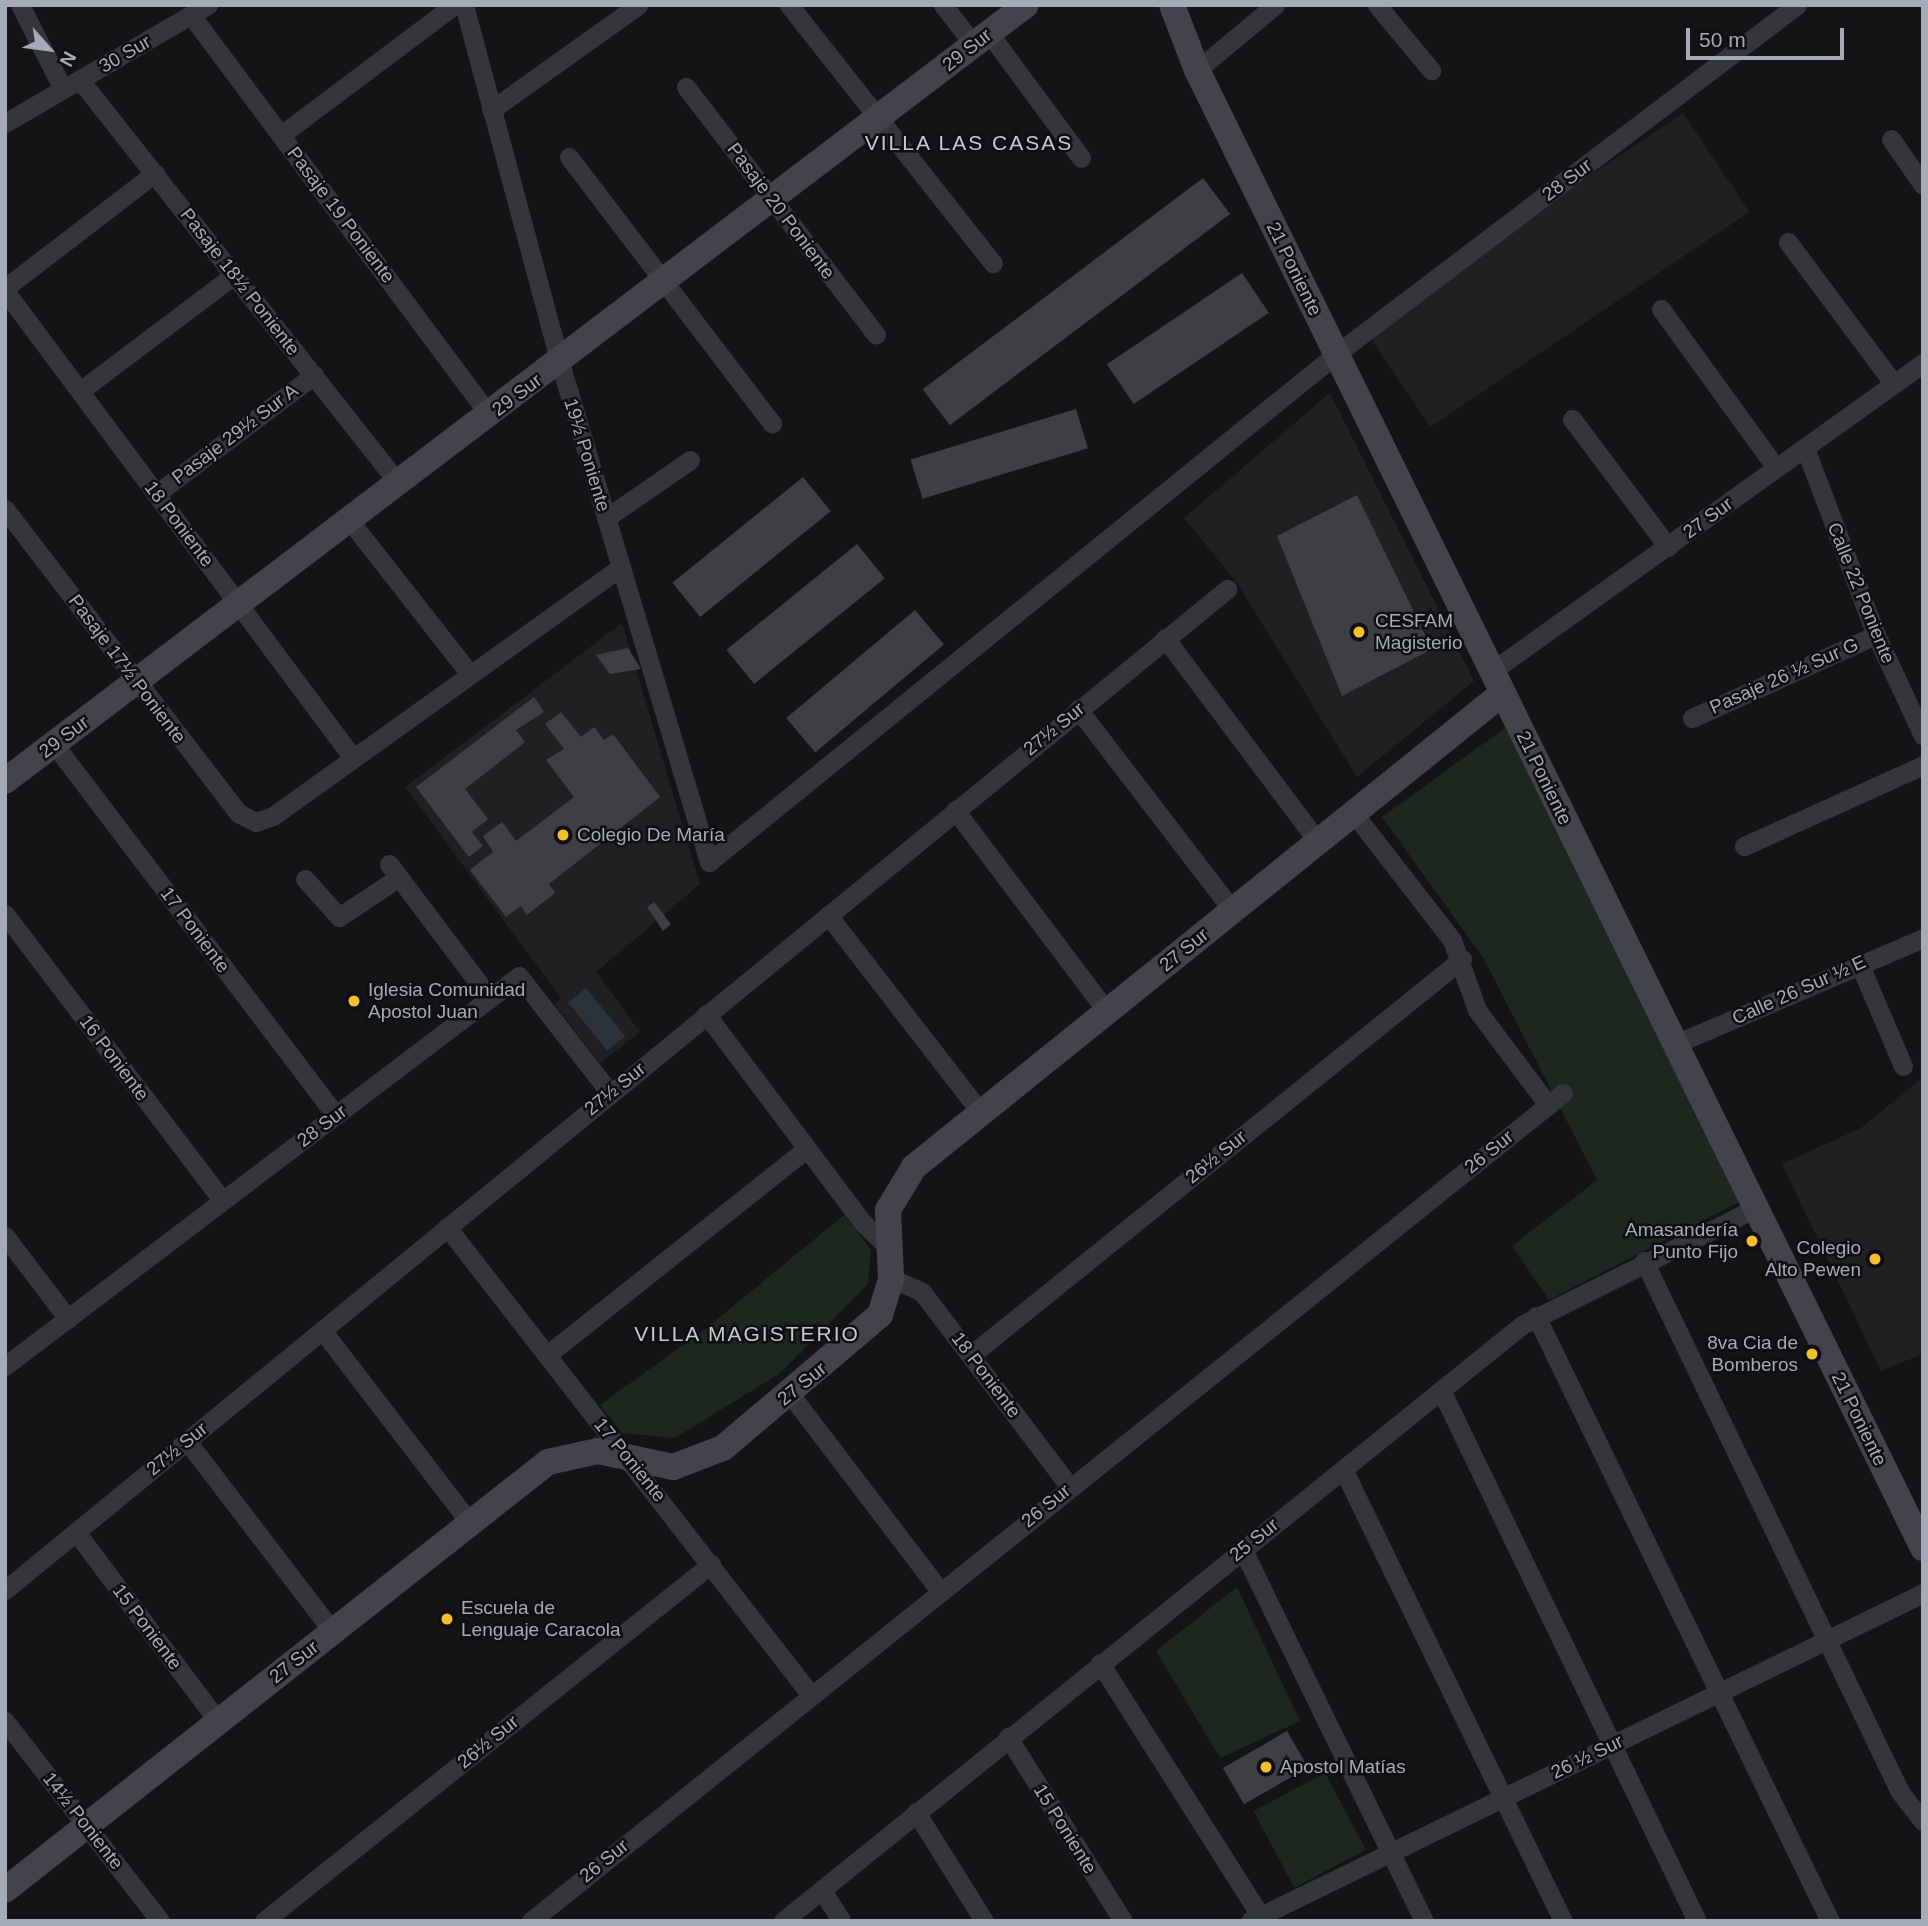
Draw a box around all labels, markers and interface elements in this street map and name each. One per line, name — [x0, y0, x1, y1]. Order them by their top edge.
north arrow — [14, 14, 84, 84]
scale bar — [1690, 14, 1848, 58]
street label: 29 Sur — [938, 24, 996, 76]
text: 50 m — [1699, 28, 1746, 51]
street label: 30 Sur — [95, 30, 155, 78]
text: N — [55, 48, 80, 70]
district label: VILLA LAS CASAS — [866, 130, 1072, 156]
street label: Pasaje 20 Poniente — [722, 138, 840, 284]
street label: Pasaje 19 Poniente — [282, 142, 400, 288]
street label: 28 Sur — [1538, 154, 1596, 206]
street label: Pasaje 18½ Poniente — [175, 204, 305, 360]
street label: 21 Poniente — [1262, 218, 1326, 320]
street label: 29 Sur — [488, 369, 546, 421]
street label: Pasaje 29½ Sur A — [167, 379, 303, 489]
street label: 19½ Poniente — [559, 396, 615, 514]
street label: 18 Poniente — [139, 477, 219, 571]
street label: 27 Sur — [1679, 492, 1737, 544]
street label: Calle 22 Poniente — [1822, 519, 1900, 667]
street label: Pasaje 17½ Poniente — [64, 590, 190, 748]
place label: CESFAM Magisterio — [1375, 610, 1463, 654]
marker: CESFAM Magisterio — [1349, 622, 1369, 642]
street label: Pasaje 26 ½ Sur G — [1706, 633, 1862, 719]
street label: 27½ Sur — [1019, 698, 1089, 760]
street label: 29 Sur — [35, 711, 93, 763]
street label: 21 Poniente — [1512, 727, 1576, 829]
place label: Colegio De María — [577, 824, 725, 846]
marker: Colegio De María — [555, 827, 571, 843]
street label: 17 Poniente — [155, 883, 235, 977]
street label: 27 Sur — [1155, 924, 1213, 976]
street label: Calle 26 Sur ½ E — [1729, 950, 1869, 1030]
place label: Iglesia Comunidad Apostol Juan — [368, 979, 525, 1023]
marker: Iglesia Comunidad Apostol Juan — [346, 993, 362, 1009]
street label: 16 Poniente — [74, 1011, 154, 1105]
street label: 27½ Sur — [580, 1058, 650, 1120]
street label: 28 Sur — [293, 1100, 351, 1152]
street label: 26½ Sur — [1181, 1126, 1251, 1188]
street label: 26 Sur — [1460, 1126, 1518, 1178]
place label: Amasandería Punto Fijo — [1625, 1219, 1738, 1263]
marker: Amasandería Punto Fijo — [1744, 1233, 1760, 1249]
place label: Colegio Alto Pewen — [1765, 1237, 1861, 1281]
marker: Colegio Alto Pewen — [1867, 1251, 1883, 1267]
district label: VILLA MAGISTERIO — [636, 1321, 858, 1347]
street label: 18 Poniente — [946, 1328, 1026, 1422]
place label: 8va Cia de Bomberos — [1707, 1332, 1798, 1376]
marker: 8va Cia de Bomberos — [1804, 1346, 1820, 1362]
street label: 27 Sur — [773, 1358, 831, 1410]
street label: 21 Poniente — [1827, 1368, 1891, 1470]
street label: 17 Poniente — [589, 1413, 671, 1507]
street label: 27½ Sur — [142, 1418, 212, 1480]
street label: 26 Sur — [1017, 1480, 1075, 1532]
street label: 25 Sur — [1225, 1514, 1283, 1566]
street label: 15 Poniente — [107, 1580, 187, 1674]
place label: Escuela de Lenguaje Caracola — [461, 1597, 621, 1641]
marker: Escuela de Lenguaje Caracola — [439, 1611, 455, 1627]
street label: 27 Sur — [265, 1636, 323, 1688]
street label: 26½ Sur — [453, 1711, 523, 1773]
street label: 26 ½ Sur — [1547, 1730, 1627, 1784]
place label: Apostol Matías — [1280, 1756, 1406, 1778]
marker: Apostol Matías — [1258, 1759, 1274, 1775]
street label: 14½ Poniente — [38, 1768, 128, 1874]
street label: 15 Poniente — [1028, 1780, 1102, 1878]
street label: 26 Sur — [575, 1835, 633, 1887]

